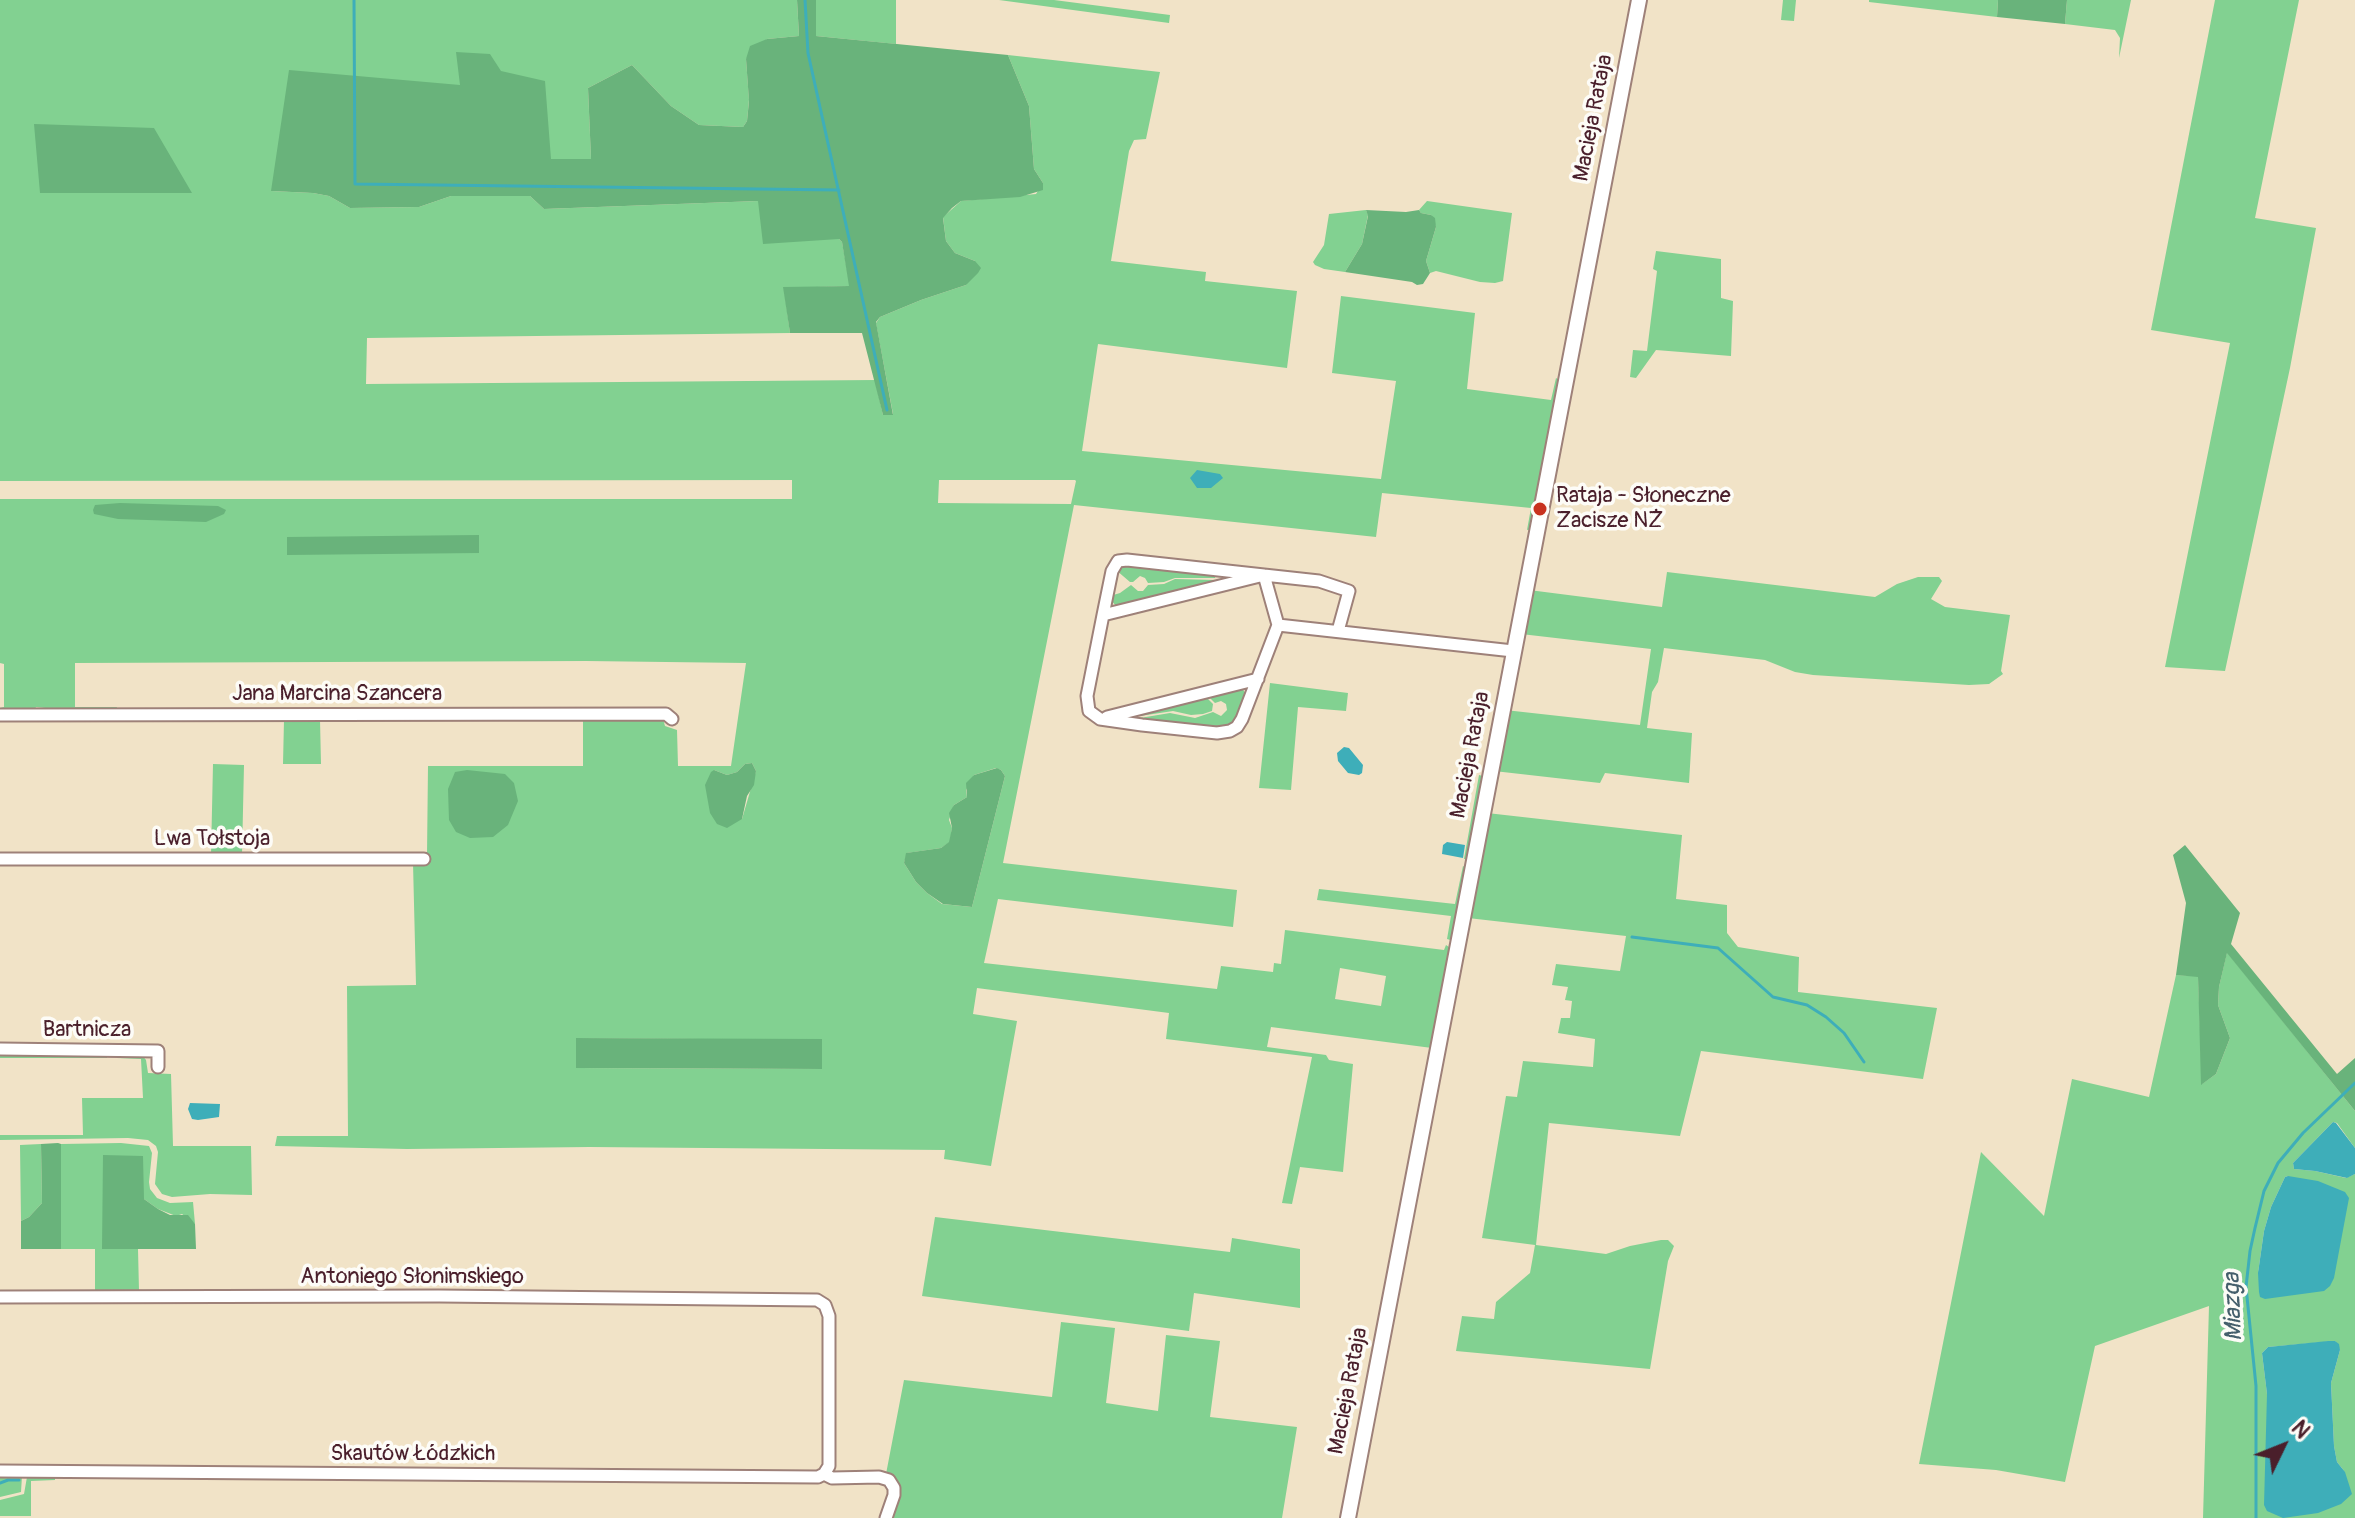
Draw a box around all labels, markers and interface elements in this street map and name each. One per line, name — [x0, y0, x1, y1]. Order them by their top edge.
street label: Macieja Rataja — [1569, 52, 1619, 184]
place label: Rataja - Słoneczne Zacisze NŻ — [1556, 483, 1731, 534]
marker: Rataja - Słoneczne Zacisze NŻ — [1531, 500, 1549, 518]
street label: Jana Marcina Szancera — [232, 681, 442, 707]
street label: Macieja Rataja — [1446, 689, 1496, 821]
street label: Lwa Tołstoja — [154, 826, 270, 852]
street label: Bartnicza — [43, 1017, 131, 1043]
street label: Antoniego Słonimskiego — [300, 1264, 524, 1290]
water label: Miazga — [2218, 1272, 2250, 1342]
street label: Macieja Rataja — [1324, 1325, 1374, 1457]
north arrow — [2243, 1406, 2323, 1486]
text: N — [2285, 1415, 2316, 1445]
street label: Skautów Łódzkich — [331, 1441, 495, 1467]

